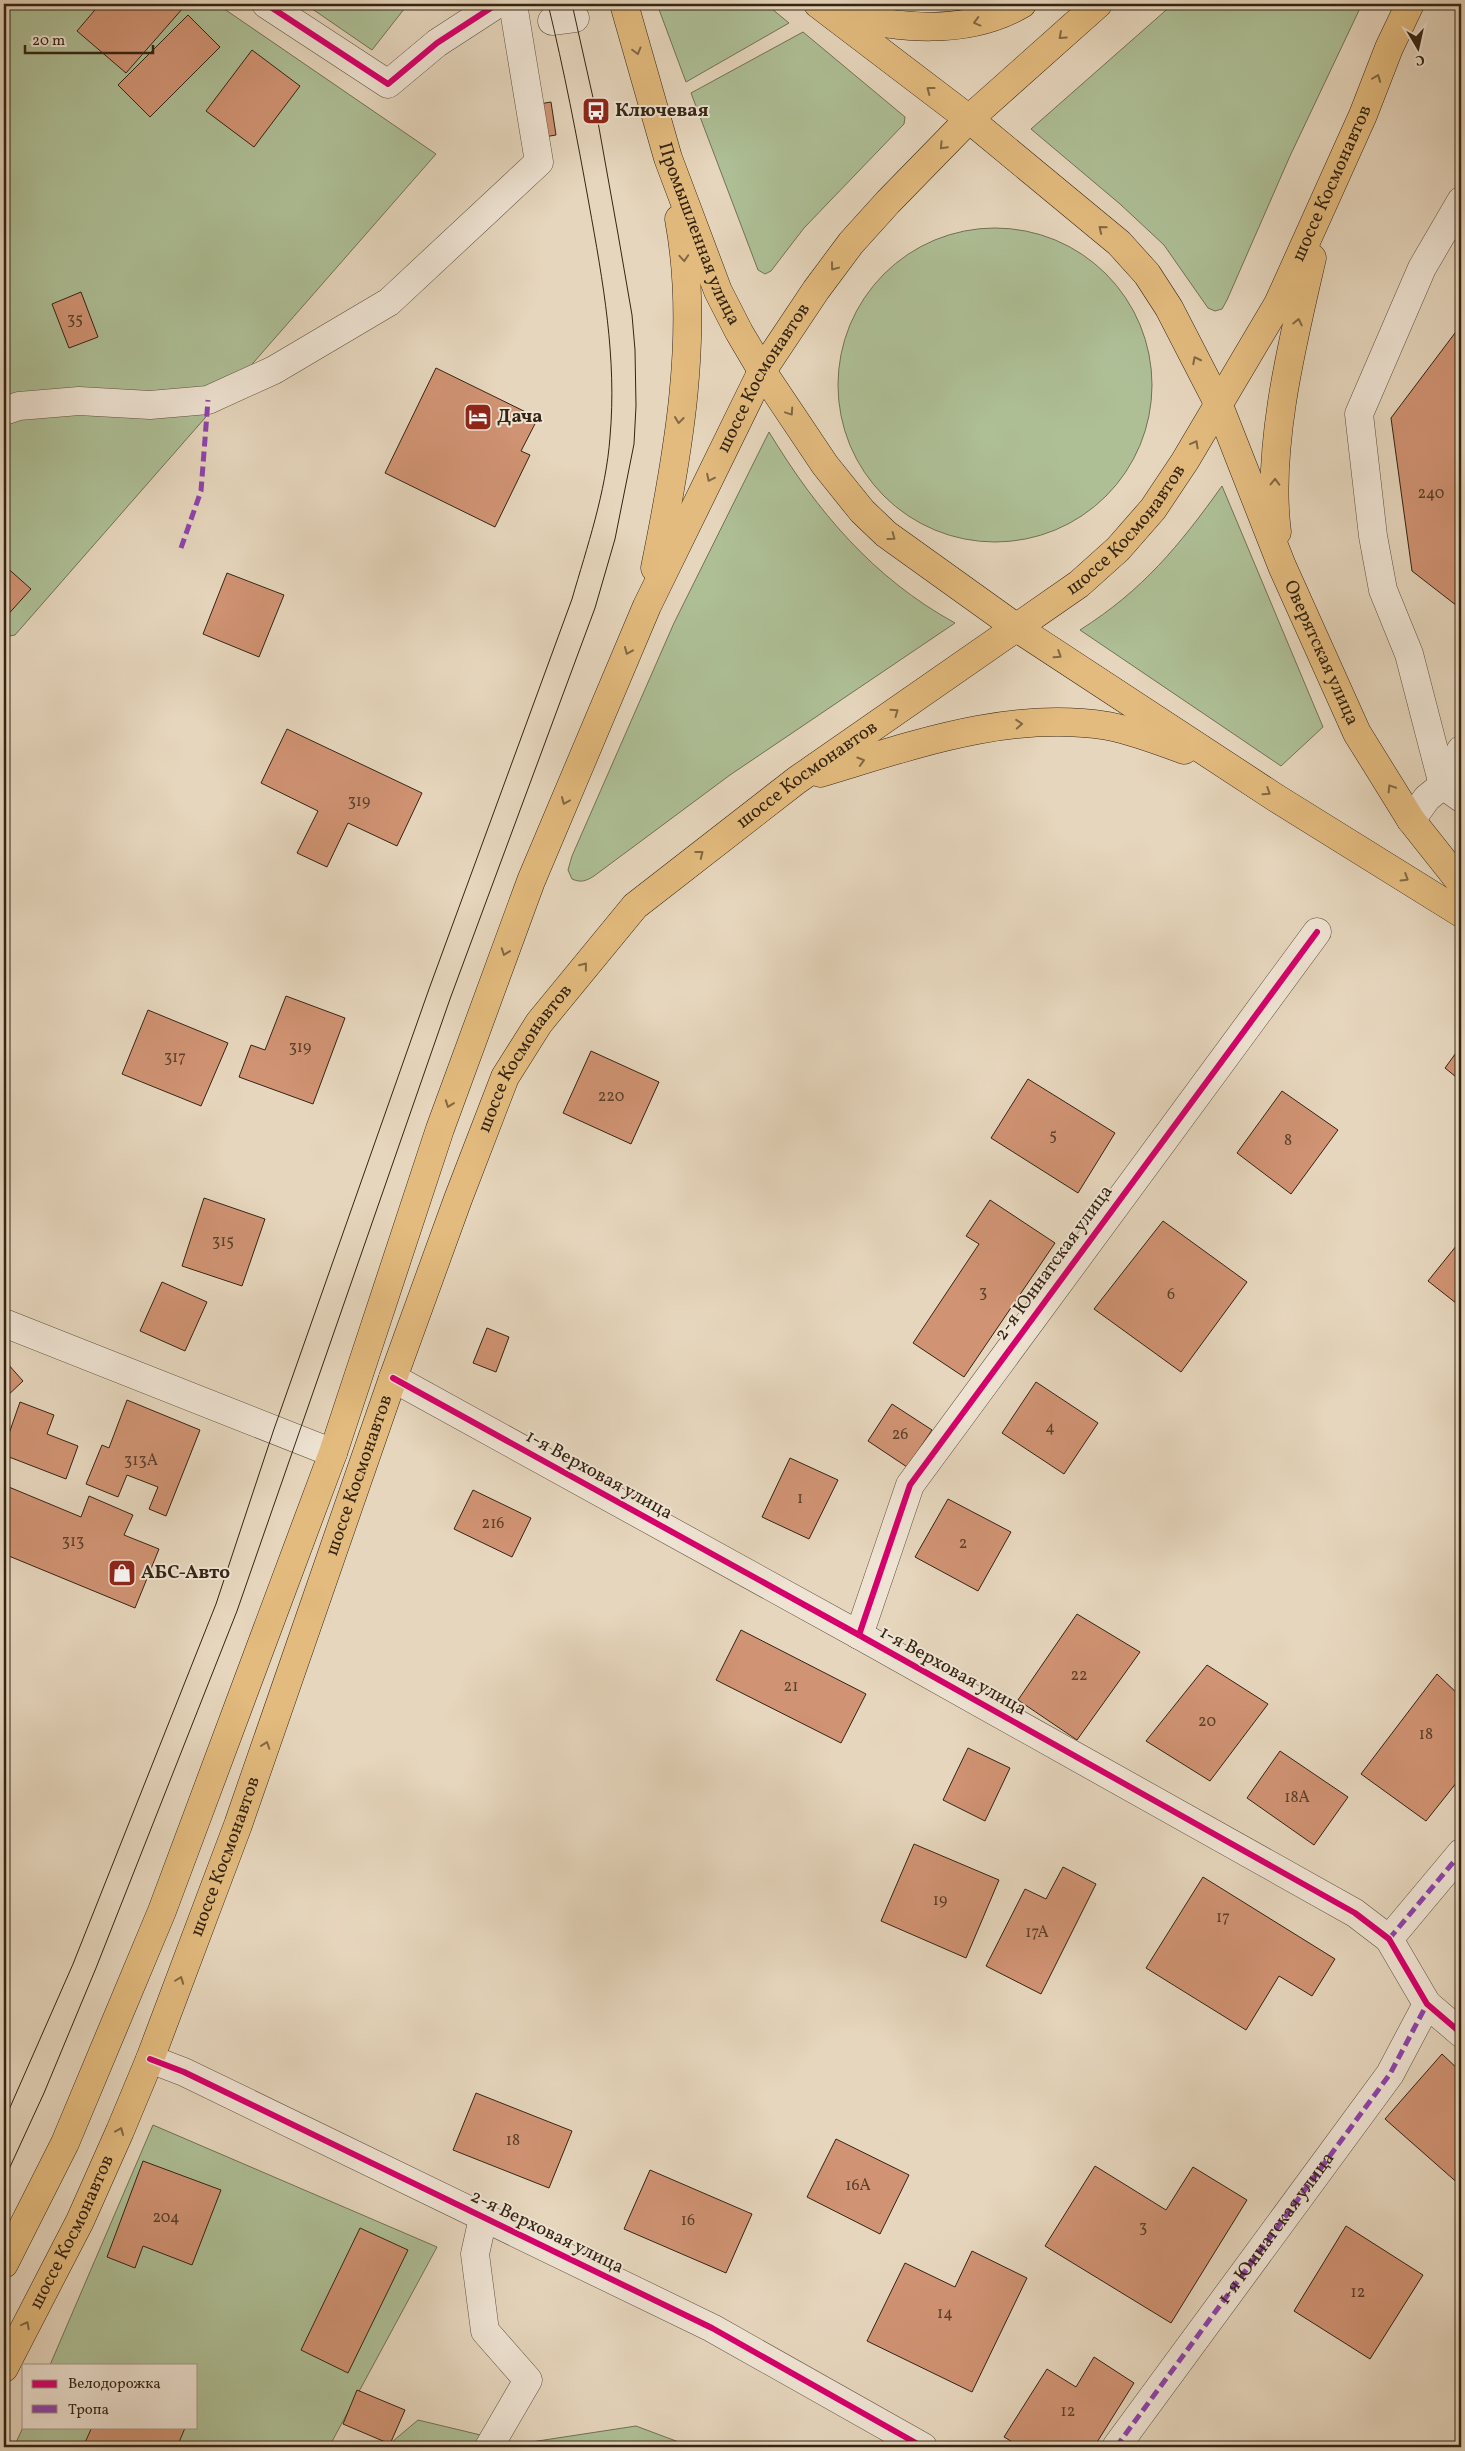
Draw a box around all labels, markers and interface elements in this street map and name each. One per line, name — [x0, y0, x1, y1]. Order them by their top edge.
one-way arrow — [973, 16, 982, 27]
scale bar — [25, 22, 152, 54]
north arrow — [1392, 22, 1442, 72]
one-way arrow — [1058, 30, 1067, 39]
text: 20 m — [32, 31, 65, 52]
one-way arrow — [631, 46, 642, 55]
text: С — [1414, 49, 1426, 69]
one-way arrow — [1372, 74, 1382, 82]
one-way arrow — [926, 87, 936, 96]
bus stop icon: Ключевая — [581, 96, 611, 126]
place label: Ключевая — [615, 98, 709, 124]
street label: шоссе Космонавтов — [1286, 102, 1379, 266]
street label: Промышленная улица — [651, 139, 747, 330]
one-way arrow — [940, 141, 949, 150]
one-way arrow — [1099, 226, 1108, 234]
one-way arrow — [679, 255, 690, 263]
one-way arrow — [831, 261, 839, 270]
street label: шоссе Космонавтов — [711, 298, 817, 457]
house number: 35 — [67, 309, 83, 331]
one-way arrow — [1292, 317, 1302, 326]
one-way arrow — [1192, 356, 1202, 365]
hotel icon: Дача — [463, 402, 493, 432]
place label: Дача — [497, 404, 543, 430]
one-way arrow — [784, 406, 793, 416]
one-way arrow — [674, 417, 685, 425]
one-way arrow — [1188, 440, 1198, 449]
street label: шоссе Космонавтов — [1061, 460, 1192, 602]
one-way arrow — [706, 473, 716, 482]
one-way arrow — [1270, 478, 1280, 486]
house number: 240 — [1418, 483, 1444, 505]
one-way arrow — [886, 531, 896, 540]
street label: Оверятская улица — [1277, 576, 1365, 730]
one-way arrow — [624, 646, 634, 655]
one-way arrow — [1053, 648, 1062, 658]
one-way arrow — [889, 709, 899, 718]
street label: шоссе Космонавтов — [731, 715, 883, 835]
one-way arrow — [1015, 718, 1023, 729]
one-way arrow — [856, 756, 865, 766]
one-way arrow — [1387, 784, 1397, 793]
one-way arrow — [1261, 786, 1271, 795]
house number: 319 — [348, 791, 370, 813]
one-way arrow — [561, 796, 571, 805]
one-way arrow — [695, 851, 704, 860]
one-way arrow — [1400, 871, 1409, 881]
one-way arrow — [501, 947, 511, 955]
one-way arrow — [578, 963, 586, 972]
street label: шоссе Космонавтов — [472, 979, 578, 1136]
house number: 319 — [289, 1037, 311, 1059]
house number: 317 — [164, 1047, 186, 1069]
house number: 220 — [598, 1086, 624, 1108]
one-way arrow — [445, 1099, 455, 1108]
house number: 5 — [1049, 1125, 1057, 1147]
house number: 8 — [1284, 1130, 1292, 1152]
street label: 2-я Юннатская улица — [989, 1180, 1119, 1346]
house number: 315 — [212, 1231, 234, 1253]
house number: 3 — [979, 1282, 987, 1304]
house number: 6 — [1167, 1284, 1175, 1306]
street label: шоссе Космонавтов — [319, 1391, 399, 1559]
house number: 4 — [1045, 1417, 1055, 1439]
street label: 1-я Верховая улица — [521, 1424, 677, 1526]
house number: 26 — [892, 1424, 908, 1446]
house number: 313А — [124, 1450, 158, 1472]
house number: 1 — [797, 1488, 803, 1510]
house number: 216 — [482, 1513, 504, 1535]
house number: 313 — [62, 1531, 84, 1553]
house number: 2 — [959, 1533, 967, 1555]
shop icon: АБС-Авто — [107, 1558, 137, 1588]
place label: АБС-Авто — [141, 1560, 230, 1586]
street label: 1-я Верховая улица — [875, 1620, 1031, 1722]
house number: 22 — [1070, 1665, 1088, 1687]
house number: 21 — [784, 1676, 798, 1698]
house number: 20 — [1198, 1711, 1216, 1733]
house number: 18 — [1419, 1724, 1433, 1746]
one-way arrow — [260, 1742, 270, 1750]
street label: шоссе Космонавтов — [184, 1773, 267, 1940]
house number: 18А — [1284, 1787, 1310, 1809]
house number: 19 — [933, 1890, 947, 1912]
house number: 17 — [1216, 1907, 1230, 1929]
house number: 17А — [1025, 1922, 1049, 1944]
one-way arrow — [174, 1976, 184, 1985]
one-way arrow — [114, 2127, 125, 2136]
house number: 18 — [506, 2130, 520, 2152]
street label: 1-я Юннатская улица — [1212, 2147, 1341, 2310]
street label: шоссе Космонавтов — [23, 2151, 121, 2314]
house number: 16А — [845, 2175, 871, 2197]
street label: 2-я Верховая улица — [466, 2183, 628, 2281]
house number: 204 — [152, 2207, 180, 2229]
house number: 16 — [681, 2210, 695, 2232]
house number: 3 — [1139, 2217, 1147, 2239]
house number: 12 — [1351, 2282, 1365, 2304]
house number: 14 — [937, 2303, 953, 2325]
one-way arrow — [20, 2321, 30, 2330]
legend — [22, 2364, 198, 2428]
text: Велодорожка — [68, 2374, 161, 2395]
text: Тропа — [68, 2400, 109, 2421]
house number: 12 — [1061, 2401, 1075, 2423]

